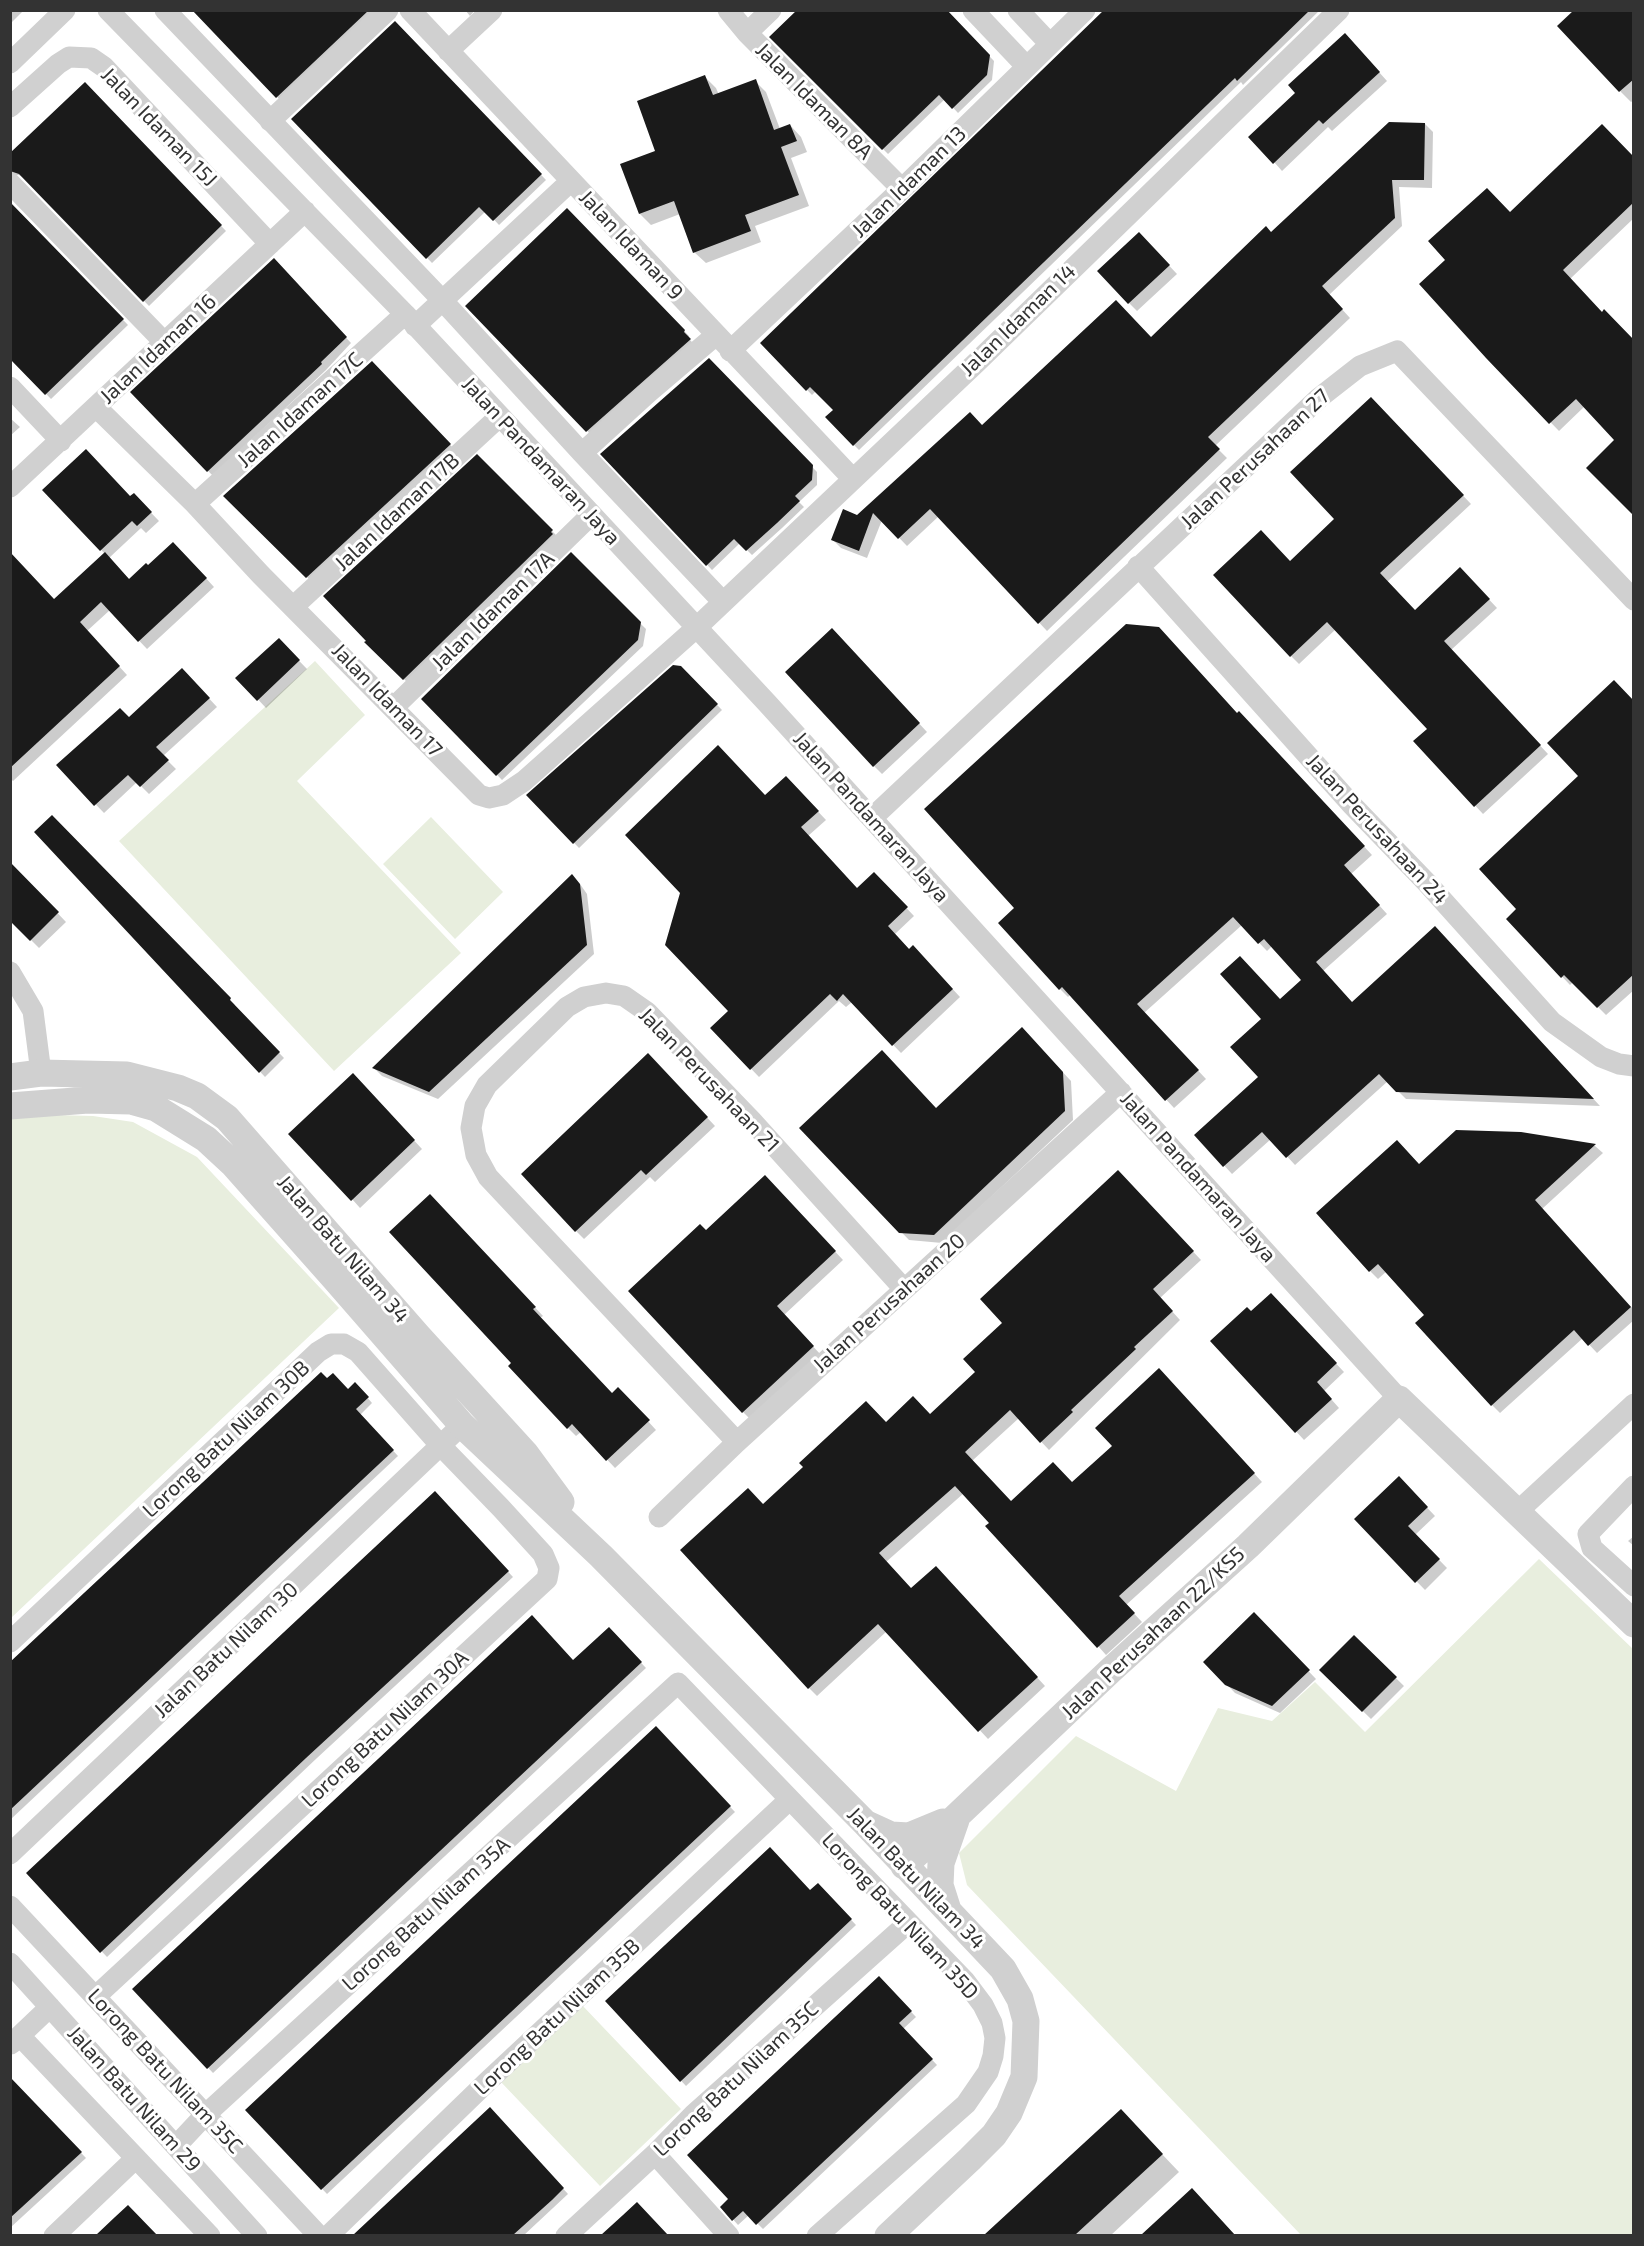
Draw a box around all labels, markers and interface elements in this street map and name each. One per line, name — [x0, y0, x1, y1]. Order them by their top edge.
street label: Jalan Idaman 8A — [750, 37, 878, 165]
street label: Jalan Idaman 15J — [96, 62, 222, 192]
street label: Jalan Idaman 13 — [847, 121, 971, 243]
street label: Jalan Idaman 9 — [574, 185, 688, 305]
street label: Jalan Idaman 14 — [955, 259, 1081, 381]
street label: Jalan Idaman 16 — [95, 289, 221, 409]
street label: Jalan Idaman 17C — [232, 347, 368, 473]
street label: Jalan Pandamaran Jaya — [456, 372, 626, 550]
street label: Jalan Perusahaan 27 — [1175, 384, 1335, 534]
street label: Jalan Idaman 17B — [329, 448, 465, 576]
street label: Jalan Idaman 17A — [426, 546, 560, 676]
street label: Jalan Idaman 17 — [326, 638, 448, 762]
street label: Jalan Pandamaran Jaya — [788, 726, 954, 908]
street label: Jalan Perusahaan 24 — [1301, 749, 1453, 909]
street label: Jalan Perusahaan 21 — [633, 1002, 785, 1158]
street label: Jalan Pandamaran Jaya — [1115, 1086, 1281, 1268]
street label: Jalan Batu Nilam 34 — [272, 1170, 414, 1328]
street label: Jalan Perusahaan 20 — [808, 1228, 970, 1378]
street label: Lorong Batu Nilam 30B — [137, 1355, 315, 1523]
street label: Jalan Perusahaan 22/KS5 — [1056, 1541, 1250, 1725]
street label: Jalan Batu Nilam 30 — [149, 1577, 303, 1723]
street label: Lorong Batu Nilam 30A — [296, 1645, 474, 1813]
street label: Jalan Batu Nilam 34 — [842, 1802, 990, 1954]
street label: Lorong Batu Nilam 35D — [816, 1828, 984, 2004]
street label: Lorong Batu Nilam 35A — [337, 1832, 515, 1996]
street label: Lorong Batu Nilam 35B — [469, 1934, 645, 2100]
street label: Lorong Batu Nilam 35C — [82, 1983, 248, 2159]
street label: Lorong Batu Nilam 35C — [648, 1996, 824, 2162]
street label: Jalan Batu Nilam 29 — [62, 2021, 206, 2177]

